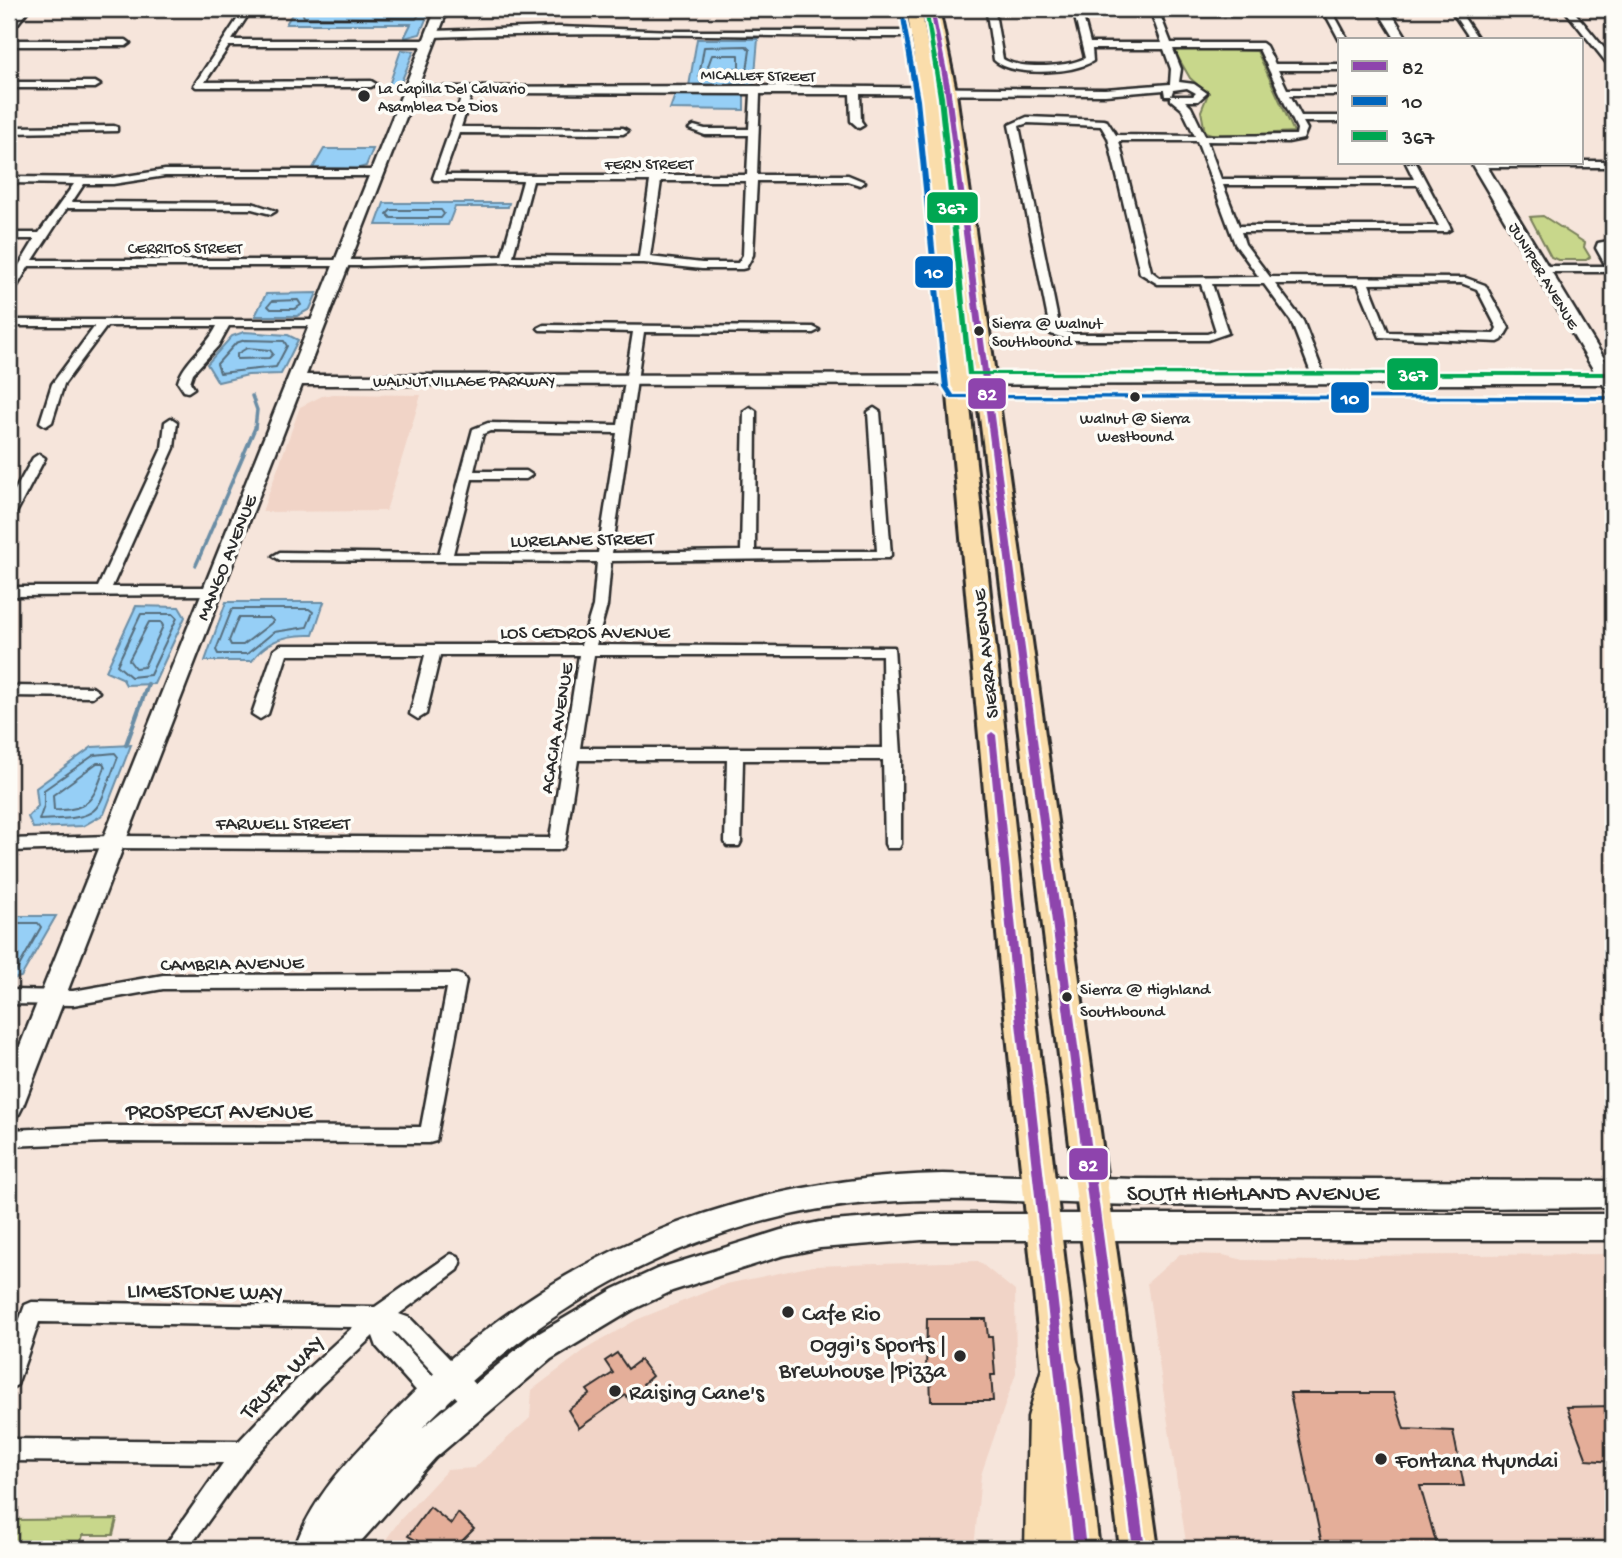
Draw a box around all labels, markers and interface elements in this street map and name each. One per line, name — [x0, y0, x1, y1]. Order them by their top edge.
legend — [1338, 38, 1584, 164]
text: 82 — [1402, 58, 1424, 83]
street label: MICALLEF STREET — [700, 67, 816, 88]
place label: La Capilla Del Calvario Asamblea De Dios — [378, 81, 526, 118]
marker: La Capilla Del Calvario Asamblea De Dios — [356, 88, 372, 104]
text: 10 — [1401, 92, 1422, 117]
text: 367 — [1401, 128, 1436, 153]
street label: FERN STREET — [604, 157, 694, 176]
line badge: 367 — [926, 191, 979, 224]
text: 367 — [936, 199, 968, 222]
street label: JUNIPER AVENUE — [1503, 220, 1582, 334]
street label: CERRITOS STREET — [128, 241, 243, 260]
line badge: 10 — [914, 255, 954, 289]
text: 10 — [924, 263, 943, 286]
place label: Sierra @ Walnut Southbound — [992, 316, 1104, 353]
marker: Sierra @ Walnut Southbound — [972, 324, 986, 338]
line badge: 367 — [1386, 357, 1439, 391]
text: 367 — [1397, 366, 1429, 389]
street label: WALNUT VILLAGE PARKWAY — [373, 374, 555, 393]
line badge: 82 — [967, 377, 1007, 410]
line badge: 10 — [1330, 381, 1370, 414]
text: 82 — [977, 385, 998, 408]
text: 10 — [1340, 389, 1359, 412]
marker: Walnut @ Sierra Westbound — [1128, 390, 1142, 404]
place label: Walnut @ Sierra Westbound — [1080, 411, 1191, 448]
street label: MANGO AVENUE — [193, 491, 264, 625]
street label: LURELANE STREET — [510, 529, 655, 554]
street label: SIERRA AVENUE — [969, 587, 1006, 719]
street label: LOS CEDROS AVENUE — [500, 623, 671, 646]
street label: ACACIA AVENUE — [537, 660, 580, 796]
street label: FARWELL STREET — [215, 814, 351, 837]
street label: CAMBRIA AVENUE — [160, 953, 305, 978]
place label: Sierra @ Highland Southbound — [1080, 981, 1212, 1023]
marker: Sierra @ Highland Southbound — [1060, 990, 1074, 1004]
street label: PROSPECT AVENUE — [125, 1100, 314, 1127]
line badge: 82 — [1068, 1147, 1109, 1181]
text: 82 — [1078, 1156, 1099, 1179]
street label: SOUTH HIGHLAND AVENUE — [1127, 1182, 1381, 1209]
street label: LIMESTONE WAY — [127, 1279, 283, 1308]
place label: Cafe Rio — [802, 1302, 881, 1329]
marker: Cafe Rio — [780, 1304, 796, 1320]
street label: TRUFA WAY — [234, 1330, 331, 1428]
place label: Oggi's Sports | Brewhouse |Pizza — [778, 1333, 947, 1386]
marker: Oggi's Sports | Brewhouse |Pizza — [952, 1348, 968, 1364]
place label: Raising Cane's — [629, 1381, 765, 1408]
marker: Raising Cane's — [607, 1383, 623, 1399]
place label: Fontana Hyundai — [1394, 1449, 1558, 1476]
marker: Fontana Hyundai — [1373, 1451, 1389, 1467]

